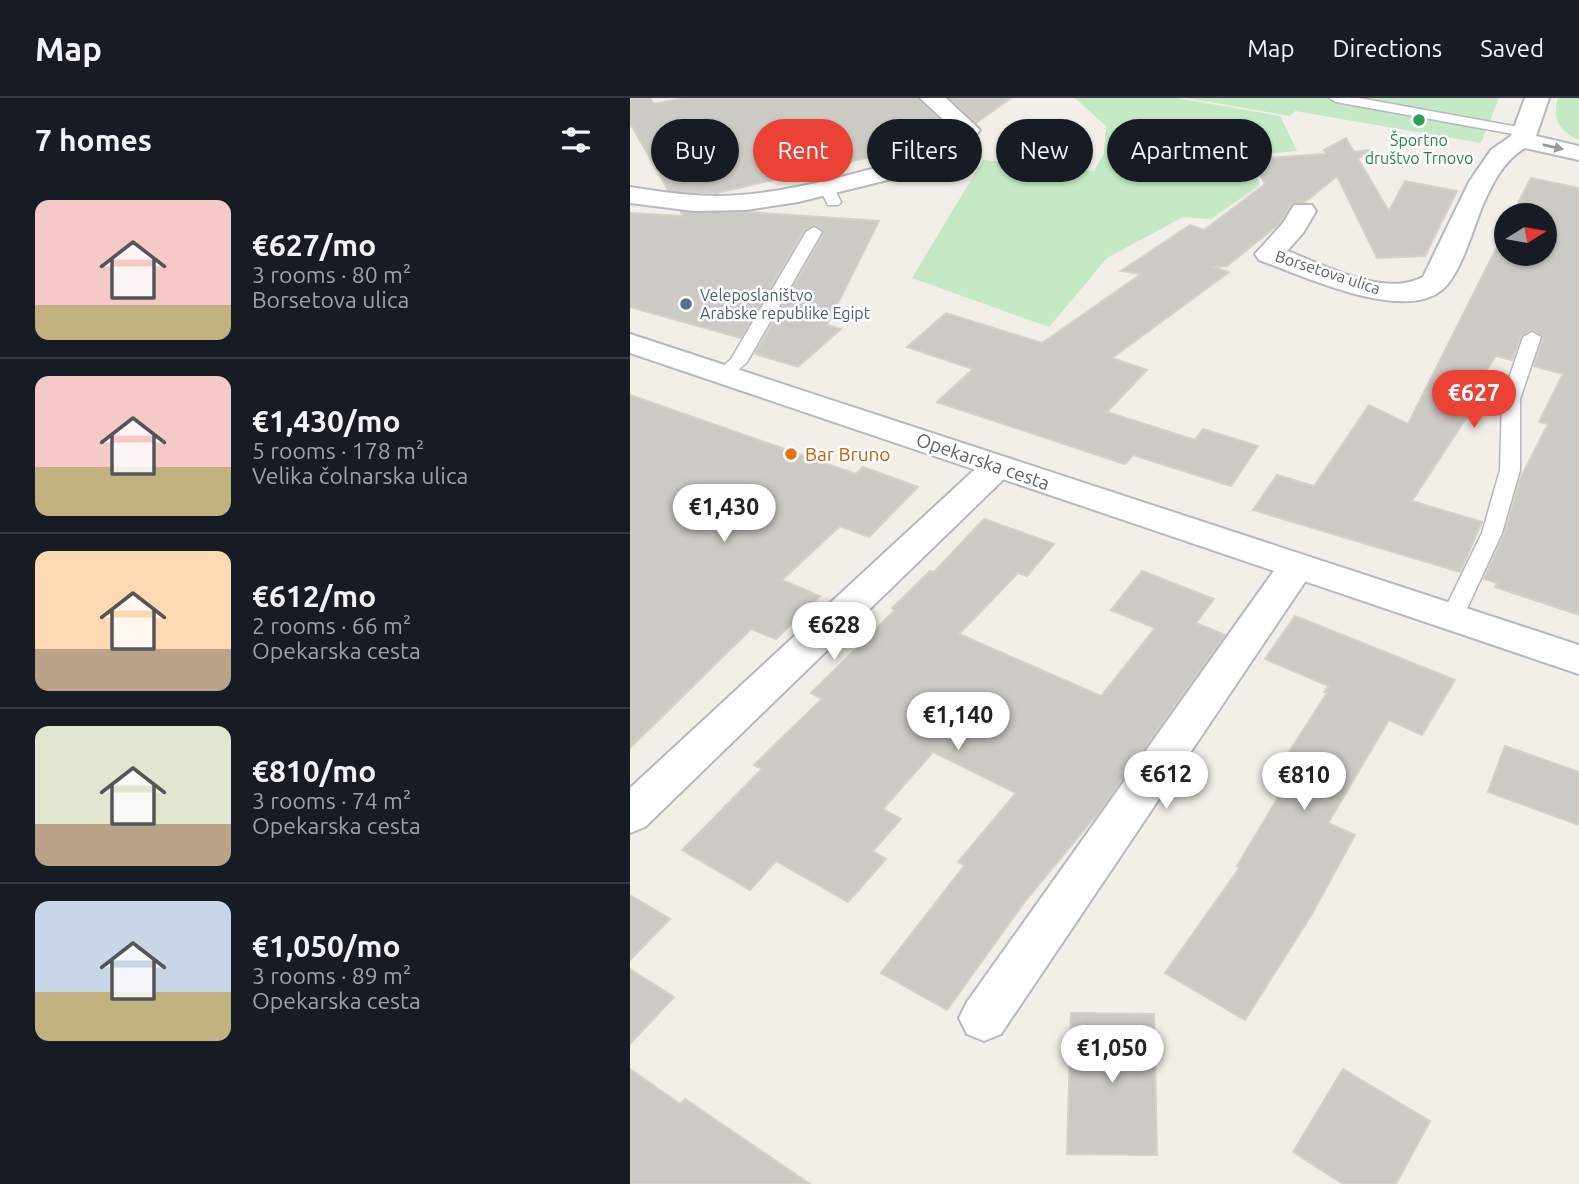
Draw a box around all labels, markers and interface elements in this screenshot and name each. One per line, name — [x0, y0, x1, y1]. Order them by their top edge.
text: Map — [35, 30, 102, 67]
text: Map — [1247, 35, 1294, 62]
text: Directions — [1332, 35, 1442, 62]
text: Saved — [1480, 35, 1544, 62]
marker: Športno društvo Trnovo — [1411, 112, 1427, 128]
chip: Buy — [651, 119, 739, 182]
chip: Rent — [753, 119, 853, 182]
chip: Filters — [867, 119, 982, 182]
chip: New — [996, 119, 1093, 182]
chip: Apartment — [1107, 119, 1272, 182]
icon: filters — [557, 121, 595, 159]
text: 7 homes — [35, 123, 152, 157]
place label: Športno društvo Trnovo — [1365, 130, 1473, 167]
one-way arrow — [1542, 142, 1564, 153]
north arrow — [1494, 203, 1558, 266]
map controls — [1494, 203, 1557, 266]
icon: home — [91, 228, 175, 312]
text: €627/mo — [252, 228, 376, 262]
street label: Borsetova ulica — [1273, 247, 1383, 297]
text: 3 rooms · 80 m² — [252, 262, 411, 287]
place label: Veleposlaništvo Arabske republike Egipt — [700, 286, 871, 322]
text: Borsetova ulica — [252, 287, 409, 312]
marker: Veleposlaništvo Arabske republike Egipt — [678, 296, 694, 312]
pin: €627 — [1433, 370, 1515, 430]
text: €627 — [1448, 380, 1500, 405]
icon: home — [91, 404, 175, 488]
text: €1,430/mo — [252, 404, 401, 438]
street label: Opekarska cesta — [913, 428, 1053, 494]
text: 5 rooms · 178 m² — [252, 438, 424, 463]
place label: Bar Bruno — [805, 443, 890, 465]
marker: Bar Bruno — [783, 446, 799, 462]
text: Velika čolnarska ulica — [252, 463, 468, 488]
pin: €1,430 — [667, 484, 781, 544]
text: €1,430 — [689, 494, 759, 519]
icon: home — [91, 579, 175, 663]
text: €612/mo — [252, 579, 376, 613]
pin: €628 — [793, 602, 875, 662]
text: €628 — [808, 612, 860, 637]
text: 2 rooms · 66 m² — [252, 613, 411, 638]
text: Opekarska cesta — [252, 638, 421, 663]
pin: €1,140 — [901, 692, 1015, 752]
text: €1,140 — [923, 702, 993, 727]
pin: €612 — [1125, 752, 1207, 811]
pin: €810 — [1263, 752, 1345, 812]
icon: home — [91, 754, 175, 838]
text: €810/mo — [252, 754, 376, 788]
text: €612 — [1140, 761, 1192, 786]
text: €810 — [1278, 762, 1330, 787]
text: 3 rooms · 74 m² — [252, 788, 411, 813]
text: Opekarska cesta — [252, 813, 421, 838]
icon: home — [91, 929, 175, 1013]
text: €1,050/mo — [252, 929, 401, 963]
text: 3 rooms · 89 m² — [252, 963, 411, 988]
text: Opekarska cesta — [252, 988, 421, 1013]
pin: €1,050 — [1055, 1026, 1169, 1085]
text: €1,050 — [1077, 1035, 1147, 1060]

